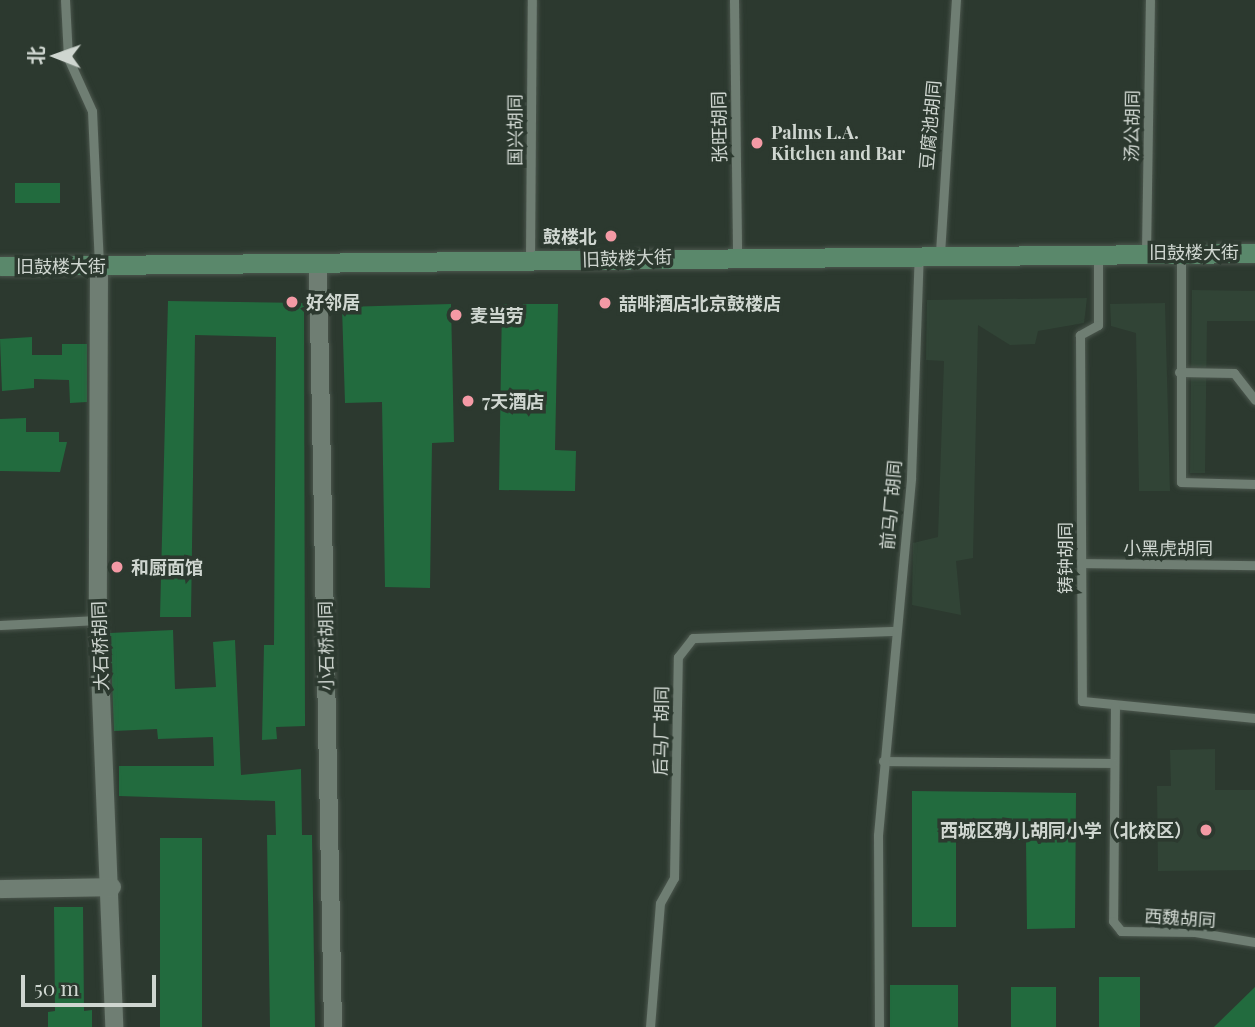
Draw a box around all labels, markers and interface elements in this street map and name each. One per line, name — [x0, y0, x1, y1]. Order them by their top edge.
north arrow — [21, 21, 91, 91]
text: 北 — [22, 46, 48, 65]
street label: 豆腐池胡同 — [915, 79, 945, 171]
street label: 汤公胡同 — [1121, 90, 1143, 162]
street label: 张旺胡同 — [708, 91, 730, 163]
street label: 国兴胡同 — [504, 94, 526, 166]
place label: Palms L.A. Kitchen and Bar — [771, 122, 905, 164]
marker: Palms L.A. Kitchen and Bar — [749, 135, 765, 151]
place label: 鼓楼北 — [543, 225, 597, 247]
marker: 鼓楼北 — [603, 228, 619, 244]
street label: 旧鼓楼大街 — [1149, 241, 1239, 263]
street label: 旧鼓楼大街 — [582, 246, 672, 270]
street label: 旧鼓楼大街 — [16, 255, 106, 277]
place label: 好邻居 — [306, 291, 360, 313]
place label: 喆啡酒店北京鼓楼店 — [619, 292, 781, 314]
marker: 好邻居 — [284, 294, 300, 310]
marker: 喆啡酒店北京鼓楼店 — [597, 295, 613, 311]
place label: 麦当劳 — [470, 304, 524, 326]
marker: 麦当劳 — [448, 307, 464, 323]
place label: 7天酒店 — [482, 390, 544, 412]
marker: 7天酒店 — [460, 393, 476, 409]
street label: 前马厂胡同 — [876, 459, 906, 551]
street label: 铸钟胡同 — [1054, 522, 1076, 594]
street label: 小黑虎胡同 — [1123, 537, 1213, 559]
place label: 和厨面馆 — [131, 556, 203, 578]
marker: 和厨面馆 — [109, 559, 125, 575]
street label: 大石桥胡同 — [88, 601, 112, 691]
street label: 小石桥胡同 — [314, 601, 338, 691]
street label: 后马厂胡同 — [649, 686, 673, 776]
place label: 西城区鸦儿胡同小学（北校区） — [940, 819, 1192, 841]
marker: 西城区鸦儿胡同小学（北校区） — [1198, 822, 1214, 838]
street label: 西魏胡同 — [1143, 905, 1217, 931]
scale bar — [24, 960, 159, 1004]
text: 50 m — [34, 973, 79, 1001]

